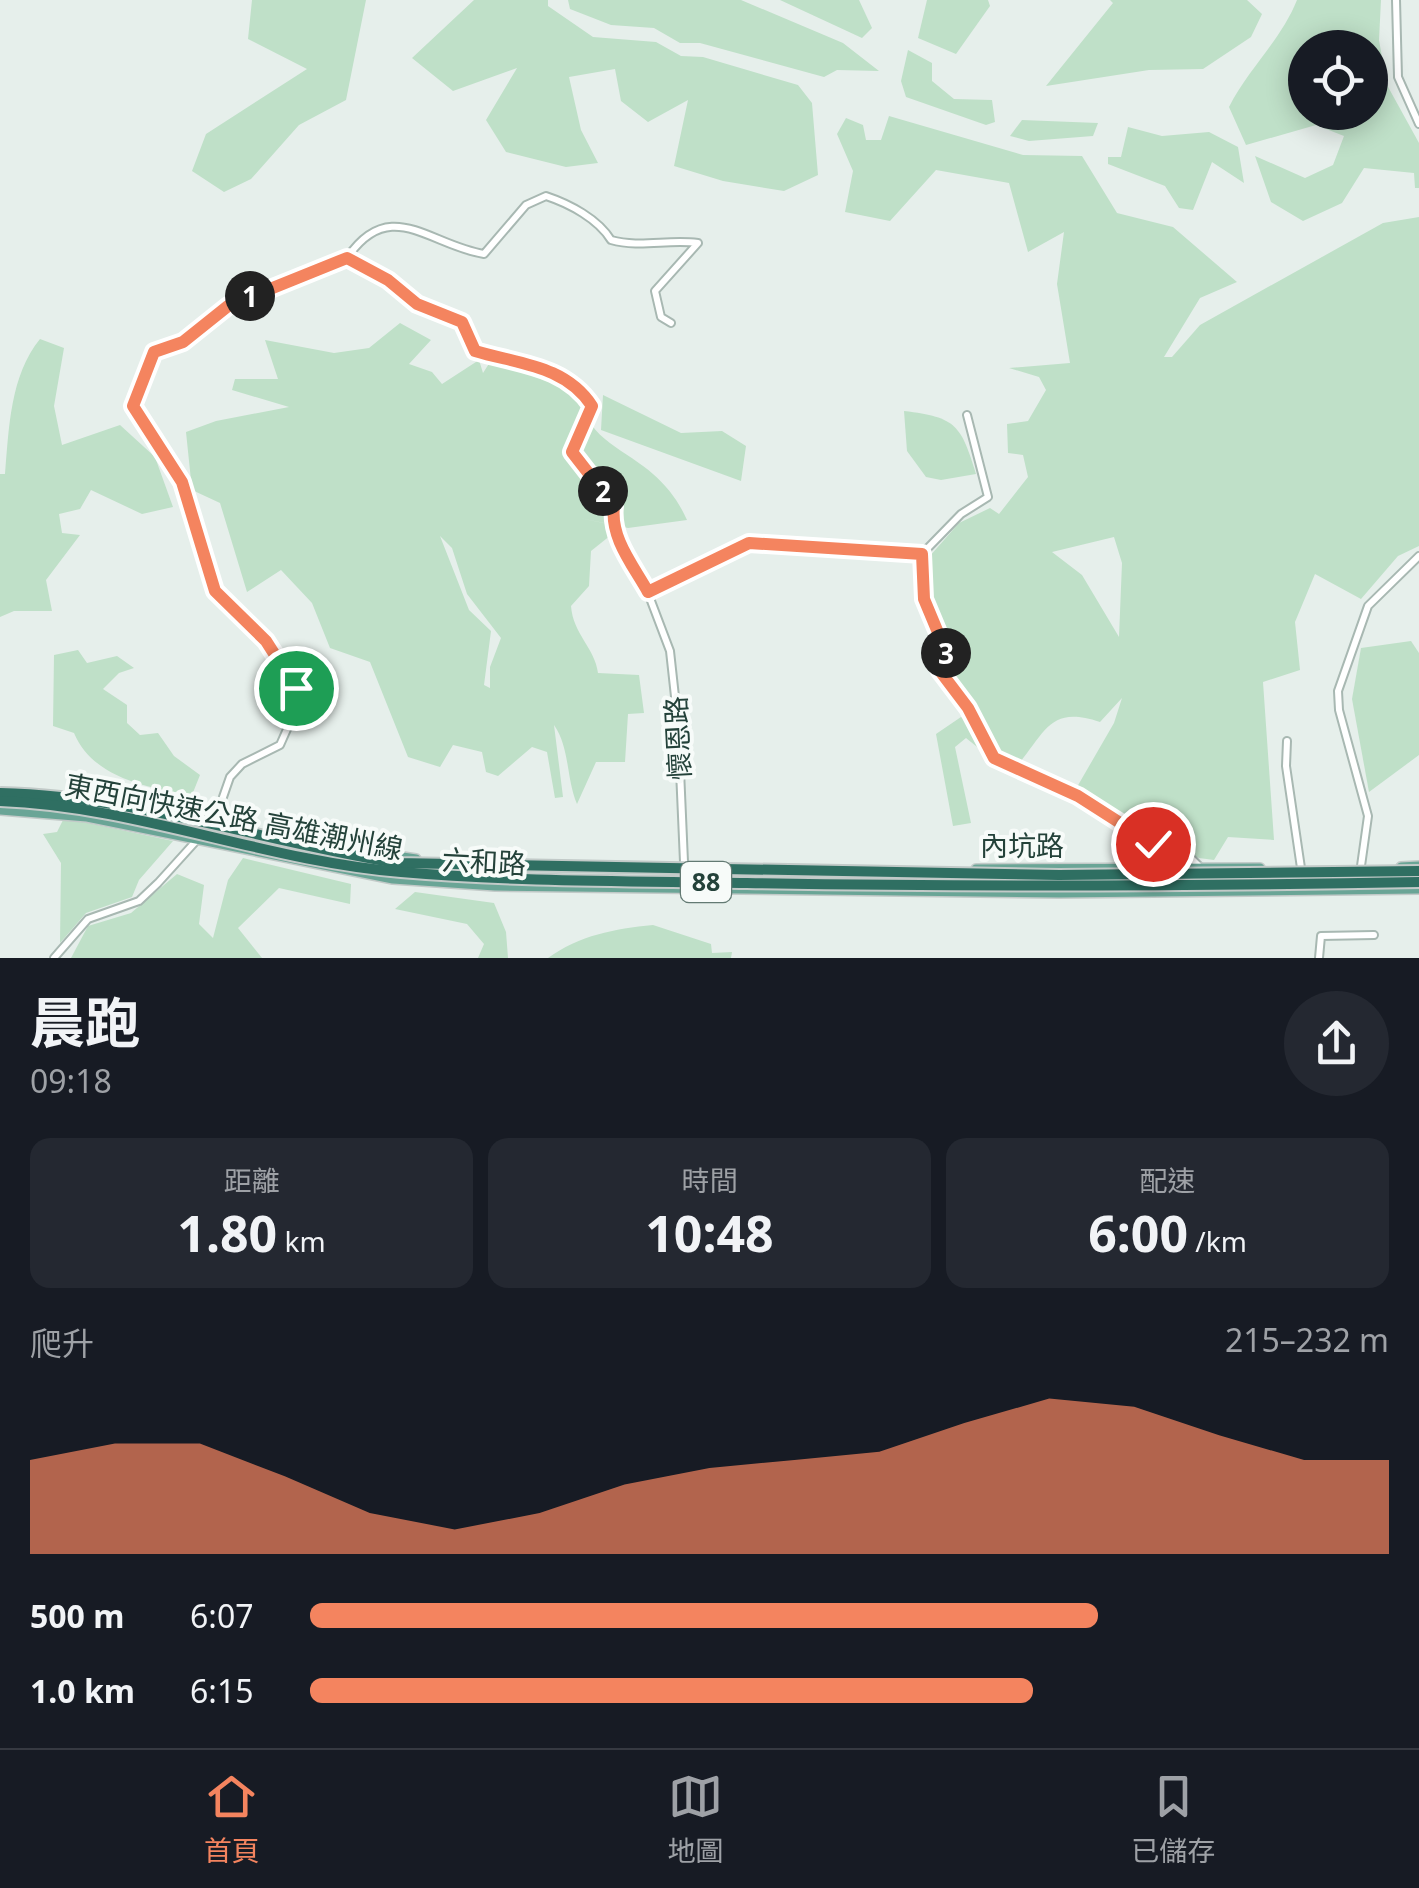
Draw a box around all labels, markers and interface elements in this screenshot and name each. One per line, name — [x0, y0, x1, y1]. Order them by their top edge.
map controls — [1288, 30, 1388, 130]
button: locate — [1288, 30, 1388, 130]
pin: 1 — [225, 271, 275, 321]
text: 1 — [242, 277, 258, 315]
pin: 2 — [578, 466, 628, 516]
text: 2 — [595, 472, 611, 510]
pin: 3 — [921, 628, 971, 678]
text: 3 — [938, 634, 954, 672]
pin — [254, 646, 339, 731]
icon: arrive — [269, 661, 324, 716]
street label: 懷恩路 — [656, 695, 698, 781]
street label: 東西向快速公路 高雄潮州線 — [62, 765, 406, 867]
pin — [1111, 802, 1196, 887]
icon: check — [1126, 817, 1181, 872]
street label: 內坑路 — [980, 826, 1064, 864]
street label: 六和路 — [441, 840, 527, 882]
road number: 88 — [681, 862, 731, 902]
text: 晨跑 — [30, 984, 140, 1059]
button: share — [1284, 991, 1389, 1096]
text: 09:18 — [30, 1059, 112, 1102]
text: 距離 — [223, 1161, 280, 1199]
text: 時間 — [681, 1161, 738, 1199]
text: 配速 — [1139, 1161, 1196, 1199]
text: 1.80 — [177, 1199, 277, 1267]
text: 10:48 — [645, 1199, 774, 1267]
text: 6:00 — [1088, 1199, 1188, 1267]
text: km — [277, 1222, 326, 1260]
text: /km — [1188, 1222, 1247, 1260]
text: 215–232 m — [1225, 1318, 1389, 1361]
text: 爬升 — [30, 1321, 94, 1364]
text: 500 m — [30, 1594, 124, 1637]
text: 6:07 — [190, 1594, 254, 1637]
text: 1.0 km — [30, 1669, 135, 1712]
text: 6:15 — [190, 1669, 254, 1712]
tab: 首頁 — [204, 1769, 260, 1869]
tab: 地圖 — [667, 1769, 723, 1869]
tab: 已儲存 — [1131, 1769, 1215, 1869]

